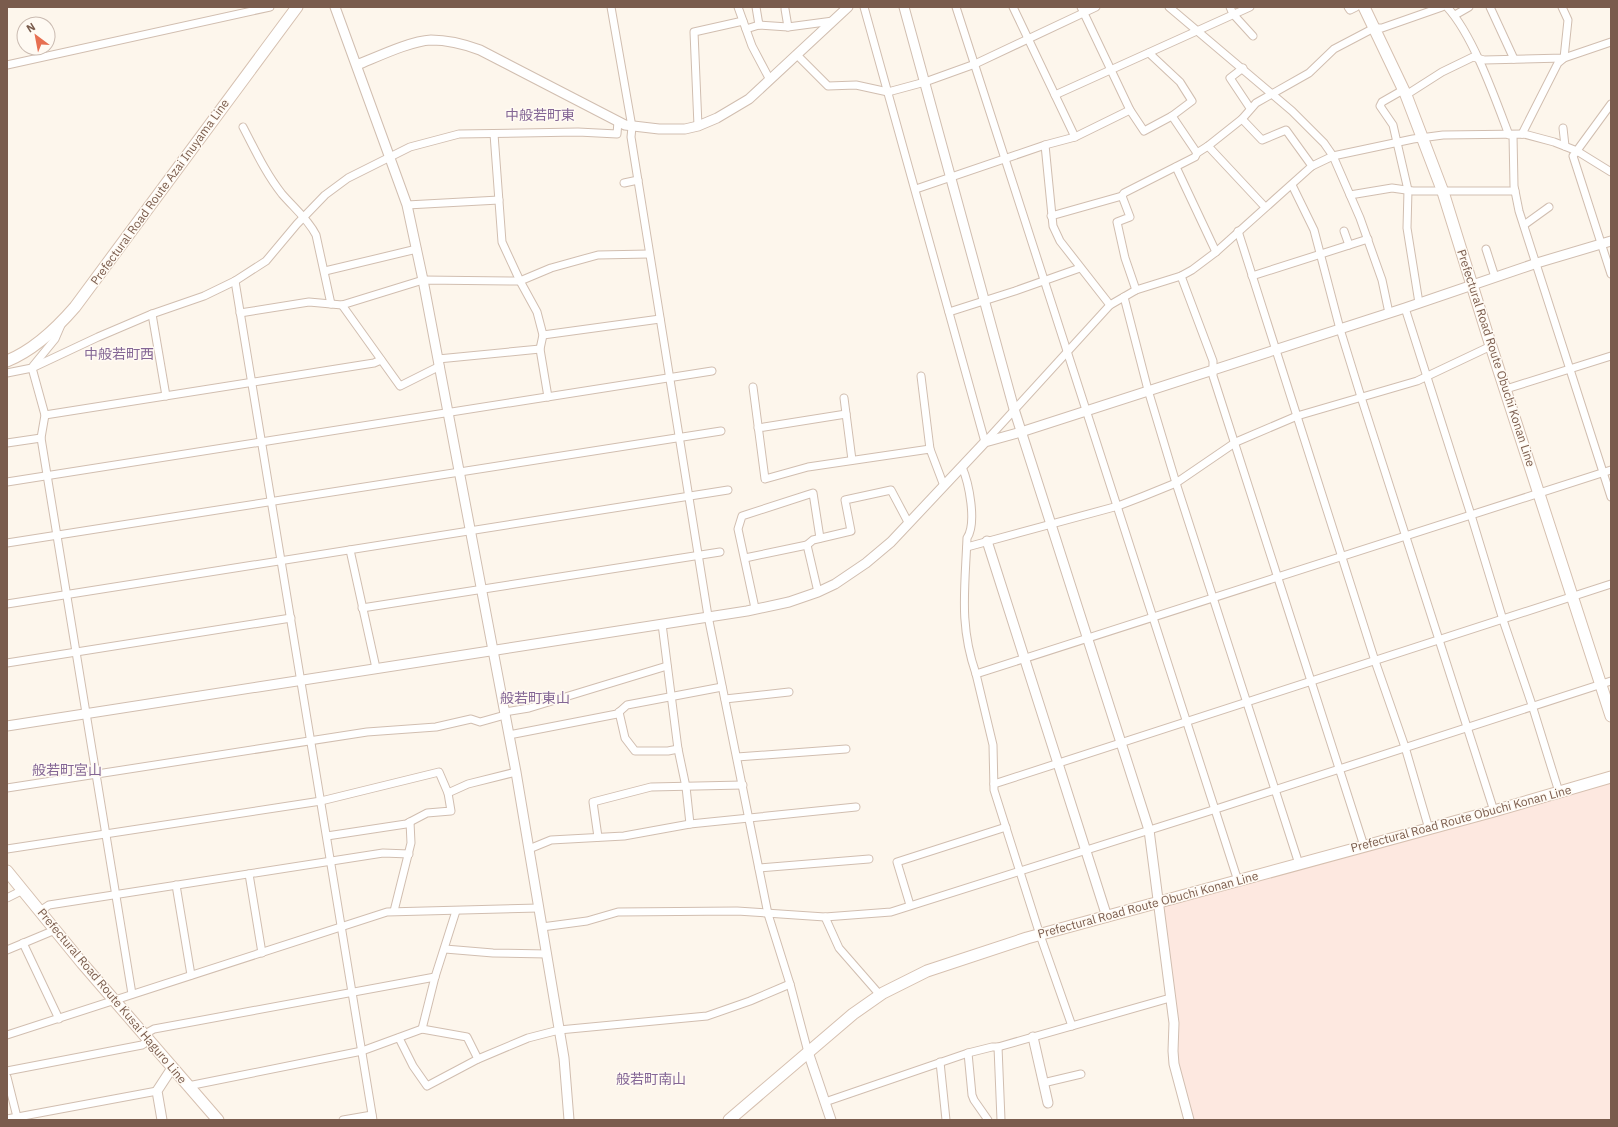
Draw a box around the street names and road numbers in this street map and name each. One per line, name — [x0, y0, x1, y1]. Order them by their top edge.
street label: Prefectural Road Route Azai Inuyama Line — [87, 96, 232, 287]
street label: Prefectural Road Route Obuchi Konan Line — [1454, 247, 1539, 469]
street label: Prefectural Road Route Obuchi Konan Line — [1349, 782, 1573, 855]
street label: Prefectural Road Route Obuchi Konan Line — [1036, 868, 1260, 941]
street label: Prefectural Road Route Kusai Haguro Line — [35, 905, 190, 1087]

